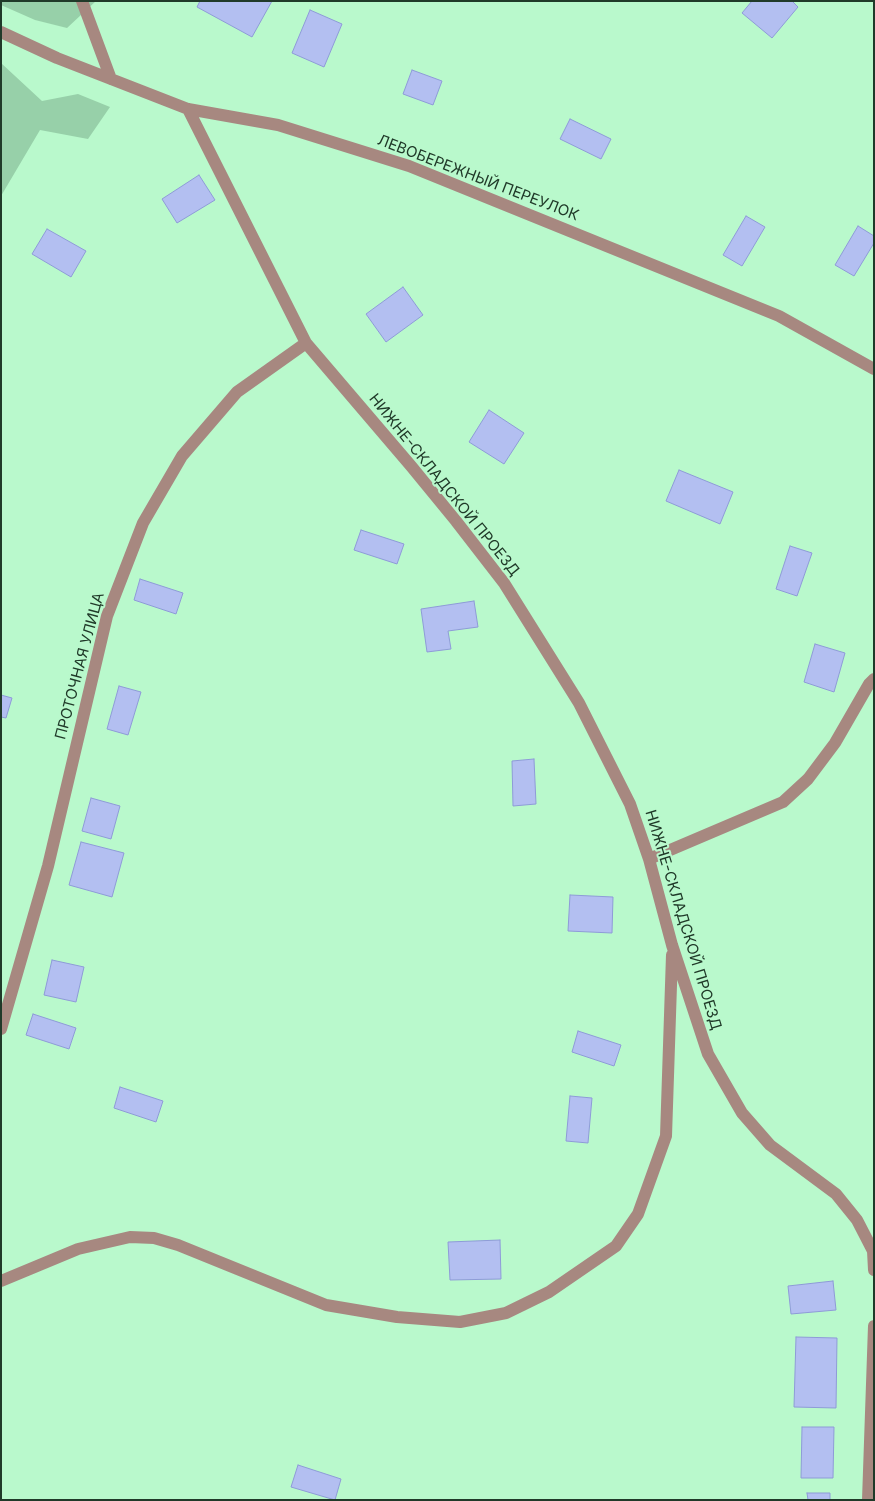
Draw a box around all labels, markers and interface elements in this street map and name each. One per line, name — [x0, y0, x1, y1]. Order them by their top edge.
street label: ЛЕВОБЕРЕЖНЫЙ ПЕРЕУЛОК — [375, 131, 581, 225]
street label: НИЖНЕ-СКЛАДСКОЙ ПРОЕЗД — [365, 390, 523, 580]
street label: ПРОТОЧНАЯ УЛИЦА — [52, 591, 108, 741]
street label: НИЖНЕ-СКЛАДСКОЙ ПРОЕЗД — [641, 808, 725, 1032]

